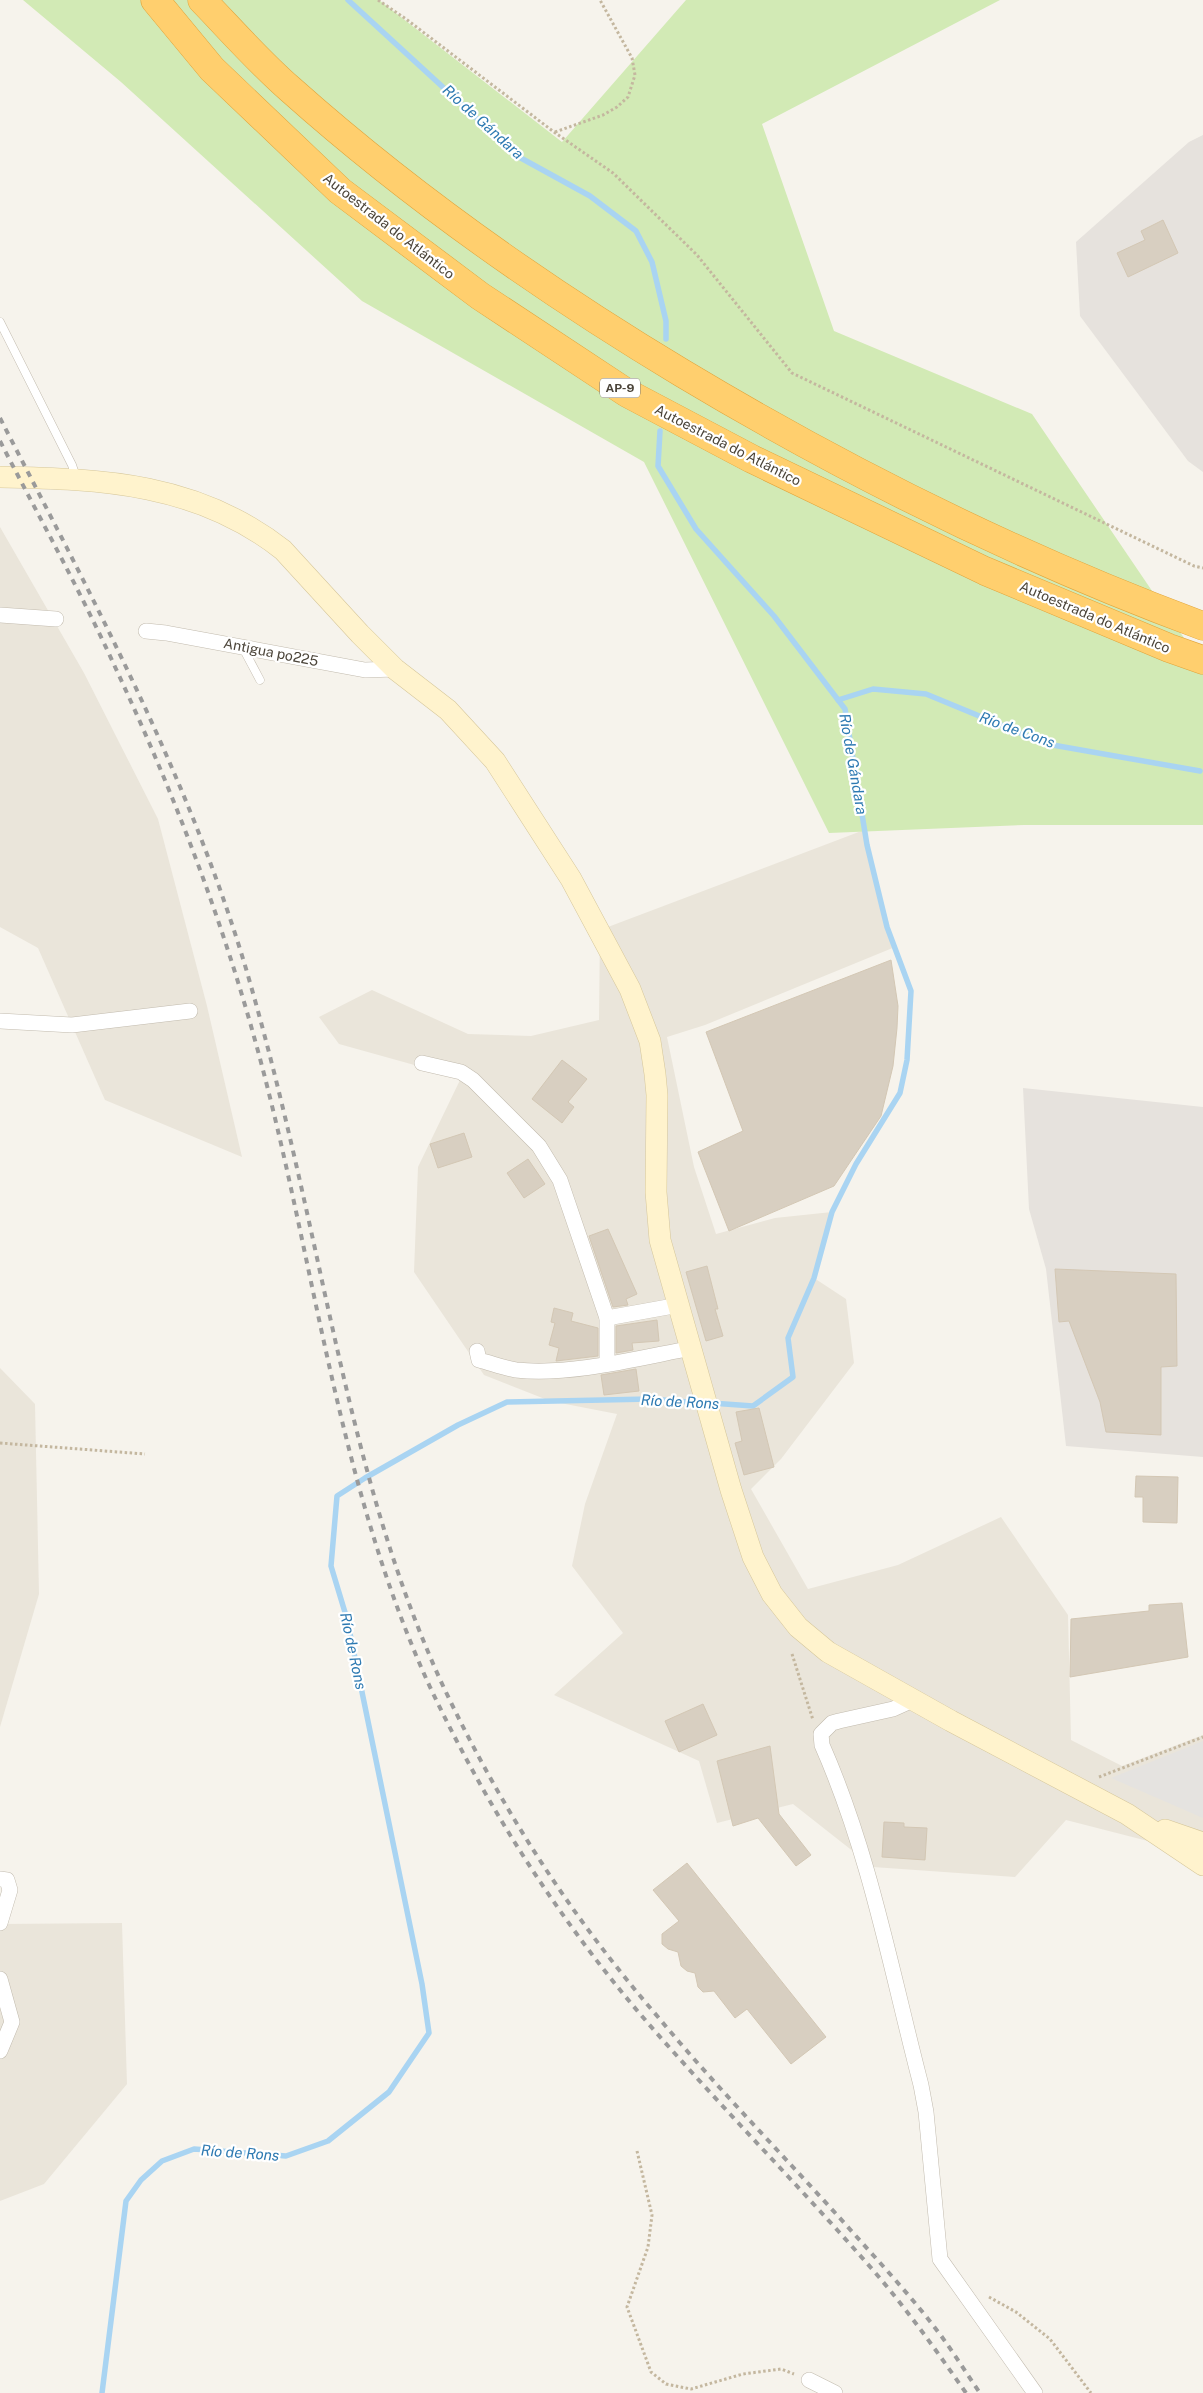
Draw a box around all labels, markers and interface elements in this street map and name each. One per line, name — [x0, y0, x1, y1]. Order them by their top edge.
water label: Río de Gándara — [440, 81, 527, 162]
street label: Autoestrada do Atlántico — [320, 170, 458, 282]
road number: AP-9 — [600, 378, 640, 398]
street label: Autoestrada do Atlántico — [652, 401, 804, 489]
street label: Autoestrada do Atlántico — [1017, 578, 1173, 656]
street label: Antigua po225 — [222, 635, 320, 669]
water label: Río de Cons — [977, 708, 1057, 751]
water label: Río de Gándara — [836, 712, 871, 816]
water label: Río de Rons — [640, 1391, 720, 1412]
water label: Río de Rons — [337, 1611, 370, 1691]
water label: Río de Rons — [200, 2141, 280, 2164]

